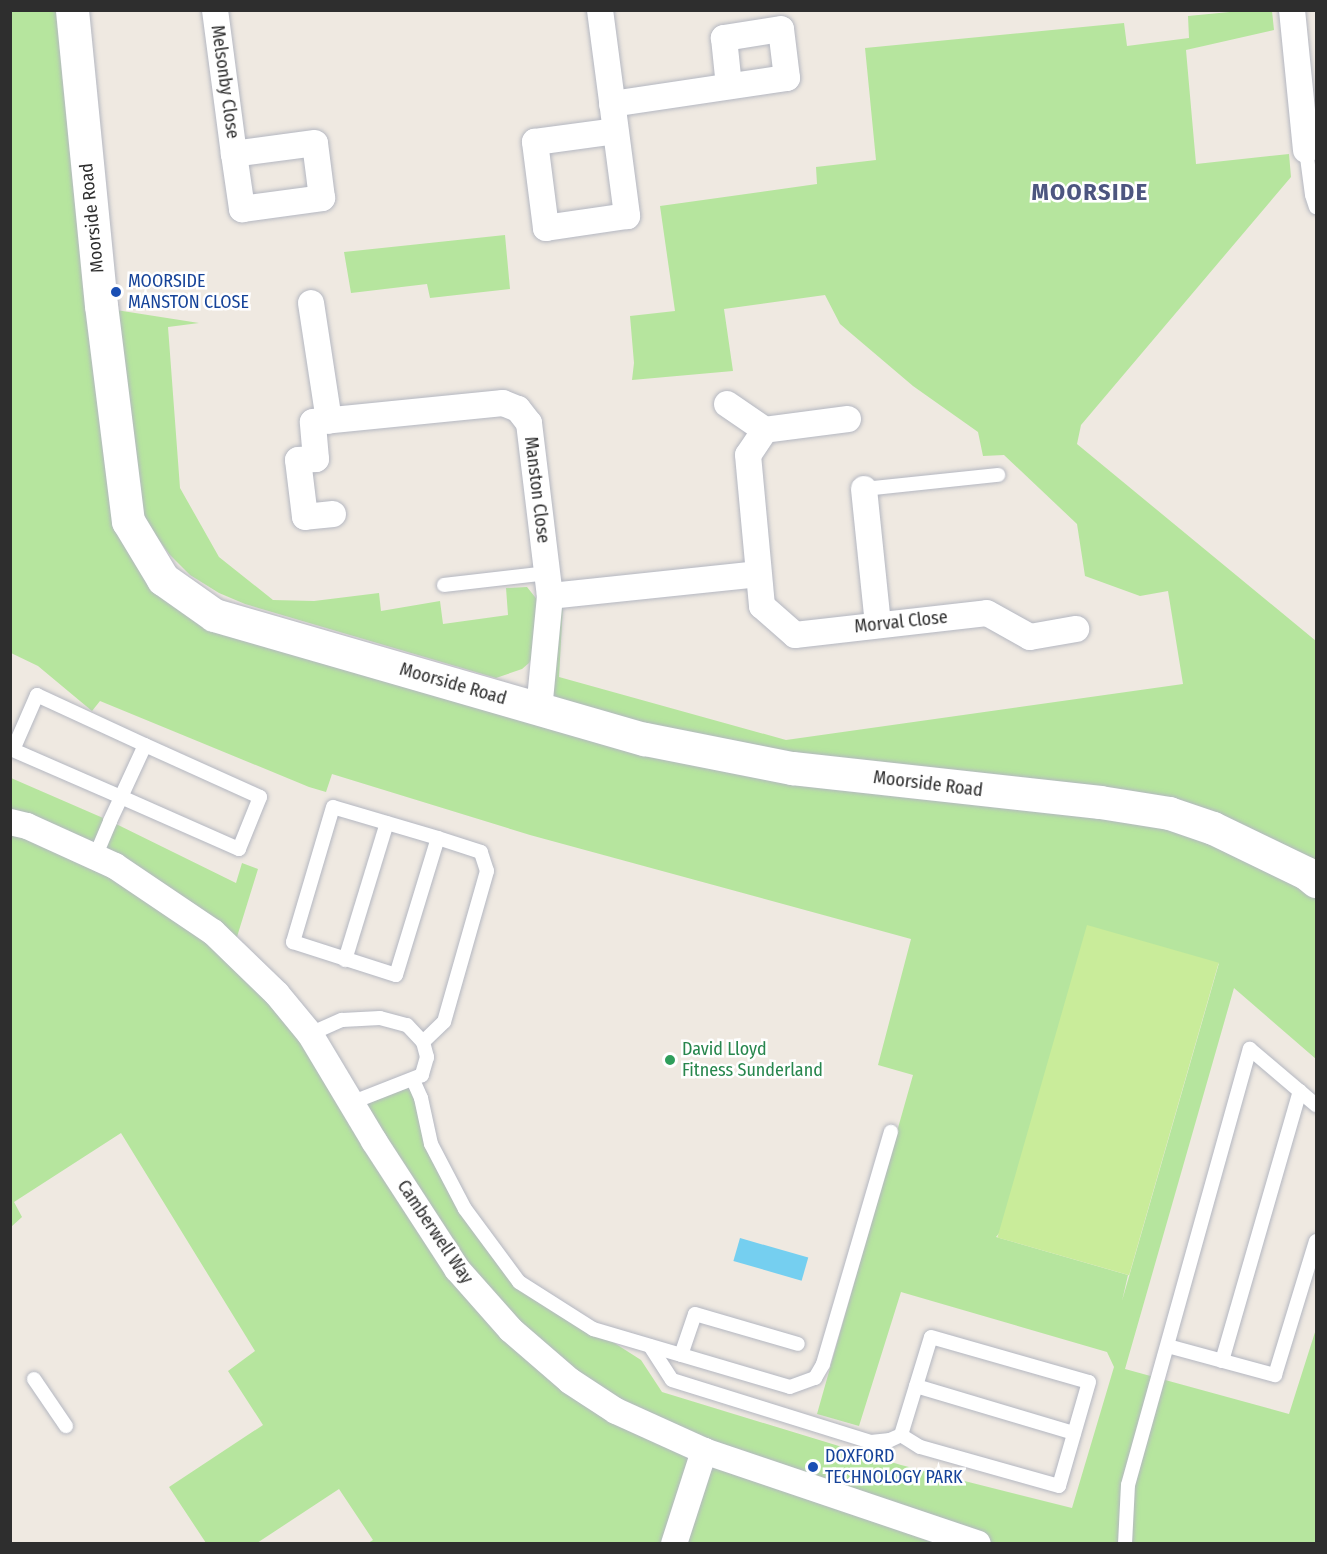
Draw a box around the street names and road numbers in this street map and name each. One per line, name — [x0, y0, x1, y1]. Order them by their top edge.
street label: Melsonby Close — [206, 24, 244, 140]
street label: Moorside Road — [76, 162, 108, 274]
street label: Manston Close — [520, 435, 554, 545]
street label: Morval Close — [853, 606, 949, 638]
street label: Moorside Road — [397, 658, 509, 710]
street label: Moorside Road — [872, 767, 984, 801]
street label: Camberwell Way — [392, 1176, 478, 1288]

